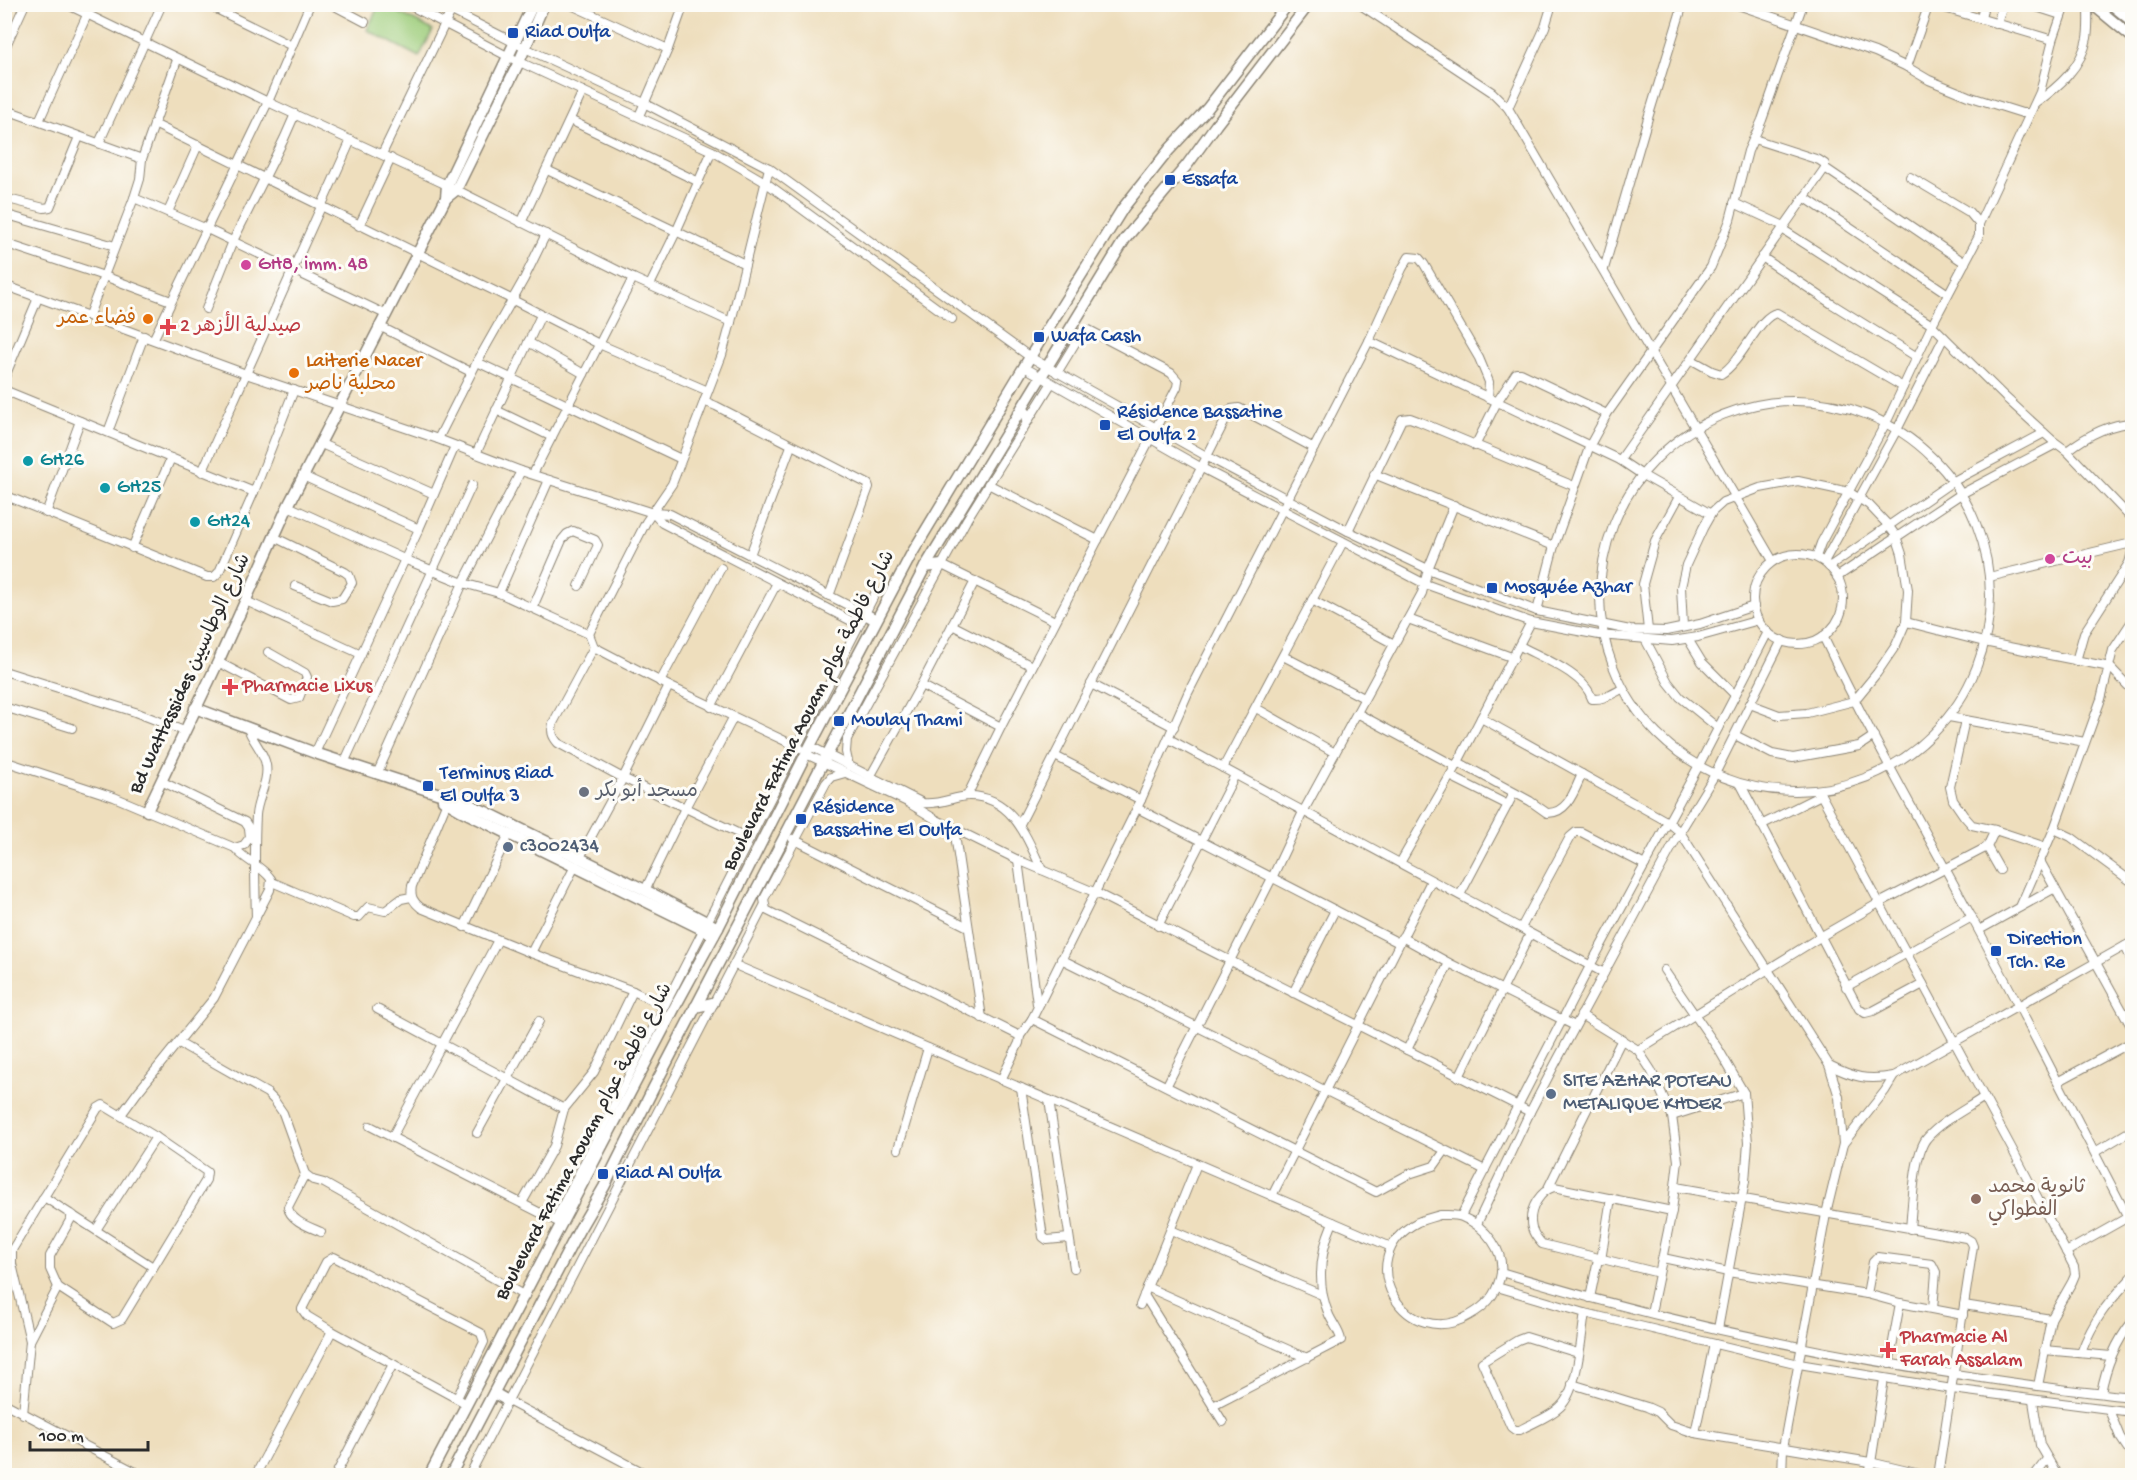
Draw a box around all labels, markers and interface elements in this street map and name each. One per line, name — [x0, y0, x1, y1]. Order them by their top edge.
place label: Riad Oulfa — [525, 22, 611, 45]
marker: Riad Oulfa — [506, 26, 520, 40]
place label: Essafa — [1182, 169, 1238, 192]
marker: Essafa — [1163, 173, 1177, 187]
place label: GH8, imm. 48 — [258, 254, 368, 277]
marker: GH8, imm. 48 — [239, 258, 253, 272]
place label: فضاء عمر — [56, 307, 136, 331]
place label: صيدلية الأزهر 2 — [180, 311, 301, 339]
marker: فضاء عمر — [141, 312, 155, 326]
marker: صيدلية الأزهر 2 — [161, 320, 175, 334]
place label: Wafa Cash — [1051, 326, 1141, 349]
marker: Wafa Cash — [1032, 330, 1046, 344]
place label: Laiterie Nacer محلبة ناصر — [304, 351, 424, 397]
marker: Laiterie Nacer محلبة ناصر — [287, 366, 301, 380]
place label: Résidence Bassatine El Oulfa 2 — [1117, 402, 1283, 448]
marker: Résidence Bassatine El Oulfa 2 — [1098, 418, 1112, 432]
place label: GH26 — [40, 450, 85, 473]
marker: GH26 — [21, 454, 35, 468]
place label: GH25 — [117, 477, 161, 500]
marker: GH25 — [98, 481, 112, 495]
place label: GH24 — [207, 511, 251, 534]
marker: GH24 — [188, 515, 202, 529]
street label: Boulevard Fatima Aouam شارع فاطمة عوام — [718, 547, 902, 876]
place label: بيت — [2062, 548, 2093, 571]
street label: Bd Wattassides شارع الوطاسيين — [124, 550, 257, 798]
marker: بيت — [2043, 552, 2057, 566]
place label: Mosquée Azhar — [1504, 577, 1634, 600]
marker: Mosquée Azhar — [1485, 581, 1499, 595]
place label: Pharmacie Lixus — [241, 676, 373, 699]
marker: Pharmacie Lixus — [223, 680, 237, 694]
place label: Moulay Thami — [851, 710, 963, 733]
marker: Moulay Thami — [832, 714, 846, 728]
place label: Terminus Riad El Oulfa 3 — [439, 763, 555, 809]
place label: مسجد أبو بكر — [594, 778, 698, 804]
marker: Terminus Riad El Oulfa 3 — [421, 779, 435, 793]
marker: مسجد أبو بكر — [577, 785, 591, 799]
place label: Résidence Bassatine El Oulfa — [812, 797, 963, 843]
marker: Résidence Bassatine El Oulfa — [794, 812, 808, 826]
place label: c3002434 — [520, 836, 600, 859]
marker: c3002434 — [501, 840, 515, 854]
place label: Direction Tch. Re — [2006, 929, 2082, 975]
marker: Direction Tch. Re — [1989, 944, 2003, 958]
street label: Boulevard Fatima Aouam شارع فاطمة عوام — [490, 979, 680, 1306]
place label: SITE AZHAR POTEAU METALIQUE KHDER — [1563, 1071, 1732, 1117]
marker: SITE AZHAR POTEAU METALIQUE KHDER — [1544, 1087, 1558, 1101]
place label: Riad Al Oulfa — [615, 1163, 722, 1186]
marker: Riad Al Oulfa — [596, 1167, 610, 1181]
place label: ثانوية محمد الفطواكي — [1988, 1176, 2086, 1226]
marker: ثانوية محمد الفطواكي — [1969, 1192, 1983, 1206]
place label: Pharmacie Al Farah Assalam — [1899, 1327, 2022, 1373]
marker: Pharmacie Al Farah Assalam — [1881, 1343, 1895, 1357]
scale bar — [30, 1414, 148, 1452]
text: 100 m — [38, 1427, 84, 1448]

